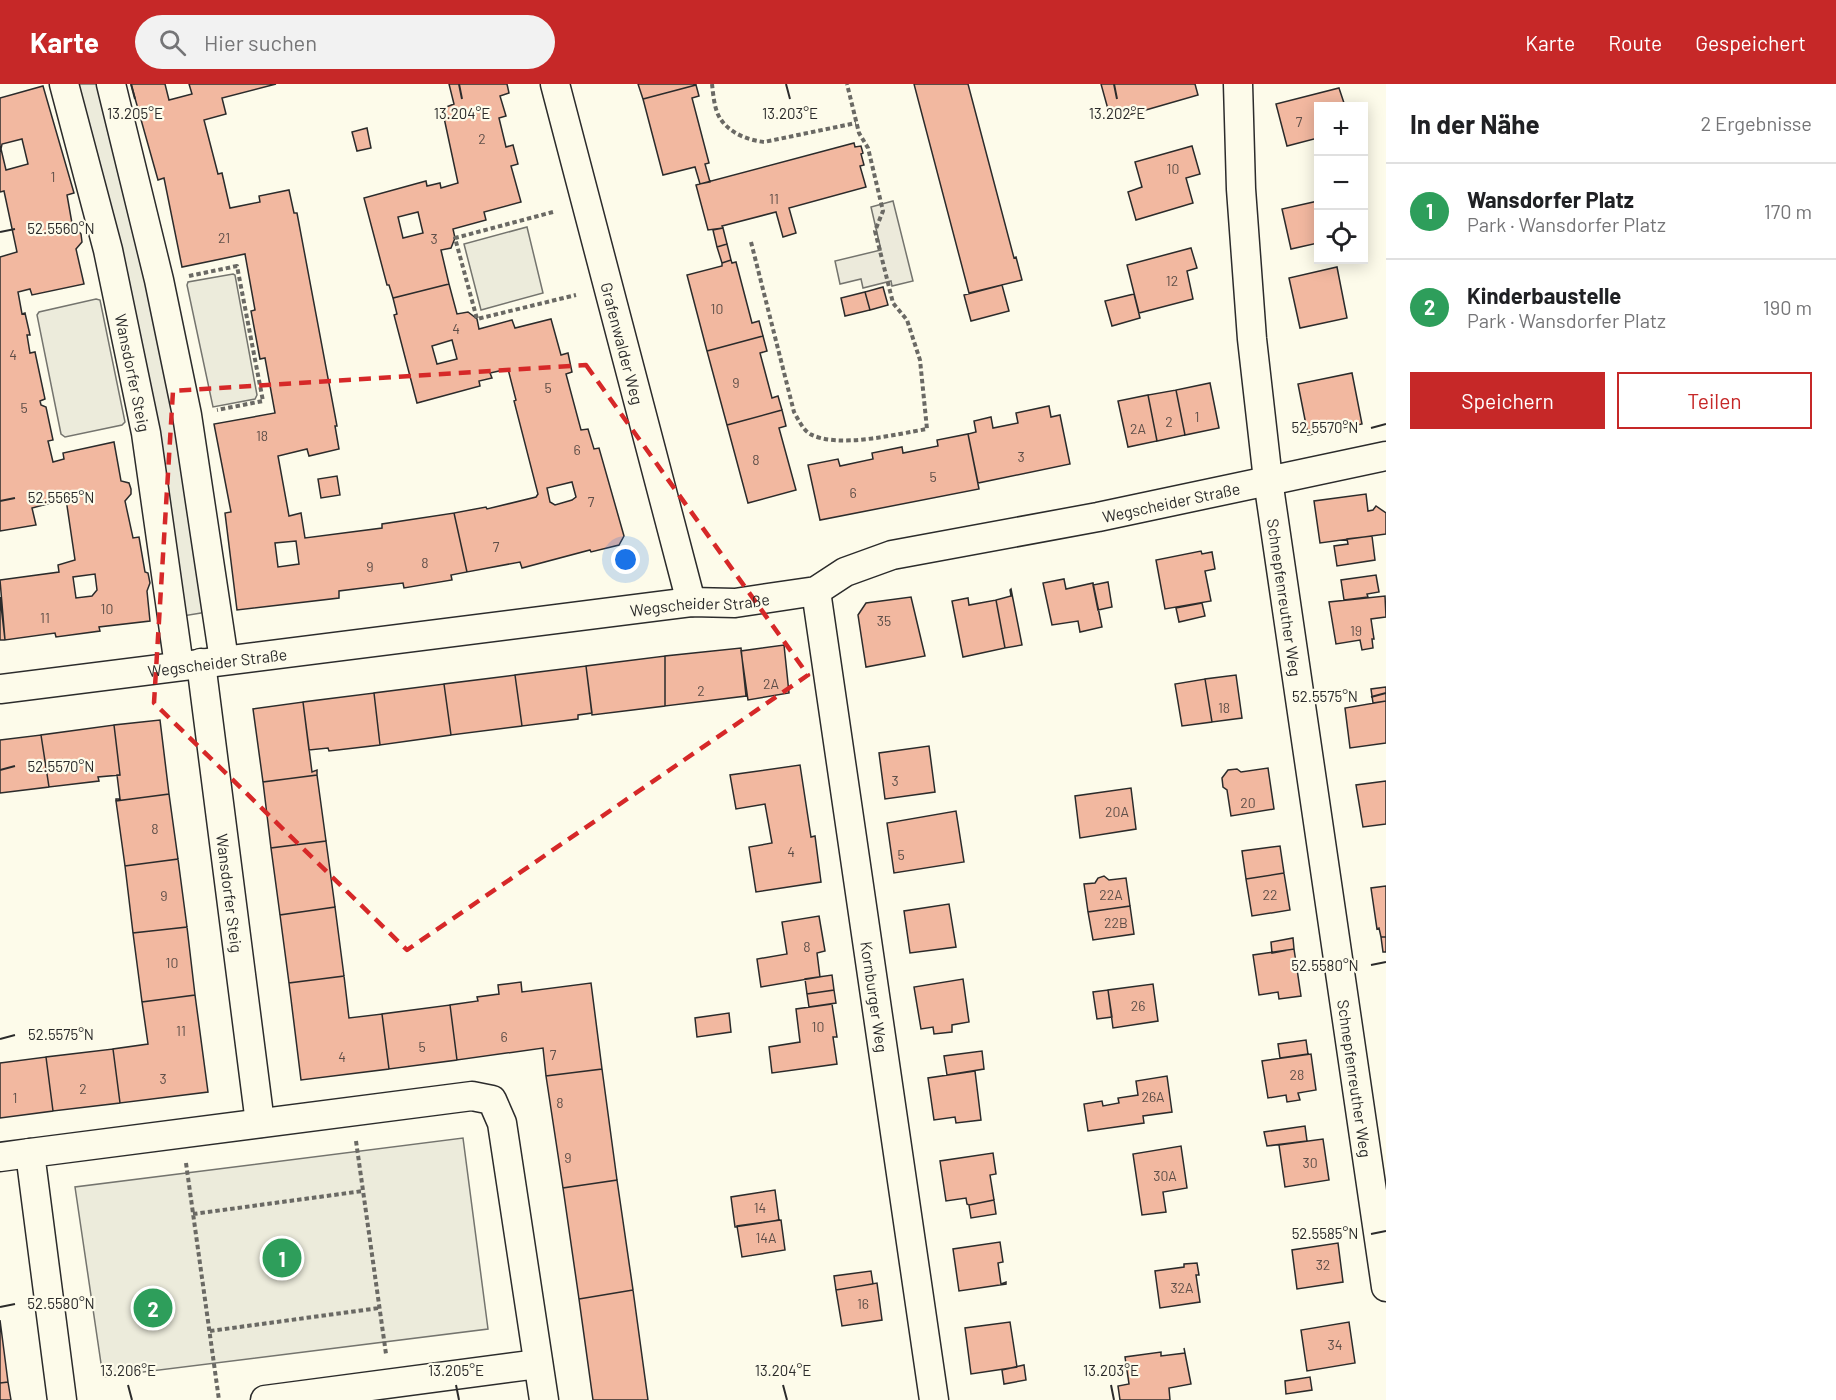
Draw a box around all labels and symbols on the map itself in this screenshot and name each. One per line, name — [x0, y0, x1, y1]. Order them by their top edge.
text: 13.205°E — [107, 104, 163, 122]
text: 13.204°E — [434, 104, 490, 122]
text: 13.203°E — [762, 104, 818, 122]
text: 13.202°E — [1089, 104, 1145, 122]
house number: 7 — [1296, 113, 1303, 130]
house number: 2 — [478, 130, 486, 147]
house number: 10 — [1167, 160, 1179, 177]
house number: 1 — [51, 168, 55, 185]
house number: 11 — [769, 190, 779, 207]
text: 52.5560°N — [27, 219, 95, 237]
house number: 21 — [218, 229, 230, 246]
house number: 3 — [430, 230, 438, 247]
house number: 12 — [1166, 272, 1178, 289]
street label: Grafenwalder Weg — [598, 280, 648, 406]
house number: 10 — [711, 300, 723, 317]
street label: Wansdorfer Steig — [112, 312, 155, 433]
house number: 4 — [452, 320, 460, 337]
house number: 4 — [9, 346, 17, 363]
house number: 9 — [732, 374, 740, 391]
house number: 5 — [544, 379, 552, 396]
house number: 5 — [20, 399, 28, 416]
house number: 1 — [1195, 408, 1199, 425]
house number: 2 — [1165, 413, 1173, 430]
text: 52.5570°N — [1292, 418, 1358, 436]
house number: 2A — [1130, 420, 1146, 437]
house number: 18 — [256, 427, 268, 444]
house number: 6 — [573, 441, 581, 458]
house number: 3 — [1017, 448, 1025, 465]
house number: 8 — [752, 451, 760, 468]
house number: 5 — [929, 468, 937, 485]
street label: Wegscheider Straße — [1100, 478, 1242, 525]
house number: 6 — [849, 484, 857, 501]
text: 52.5565°N — [28, 488, 94, 506]
house number: 7 — [588, 493, 595, 510]
street label: Schnepfenreuther Weg — [1264, 517, 1306, 678]
house number: 7 — [493, 538, 500, 555]
your location — [611, 545, 640, 574]
house number: 8 — [421, 554, 429, 571]
house number: 9 — [366, 558, 374, 575]
street label: Wegscheider Straße — [629, 589, 771, 619]
house number: 10 — [101, 600, 113, 617]
house number: 11 — [40, 609, 50, 626]
house number: 35 — [877, 612, 891, 629]
house number: 19 — [1350, 622, 1362, 639]
street label: Wegscheider Straße — [146, 643, 288, 680]
house number: 2A — [763, 675, 779, 692]
house number: 2 — [697, 682, 705, 699]
text: 52.5575°N — [1292, 687, 1358, 705]
house number: 18 — [1218, 699, 1230, 716]
text: 52.5570°N — [28, 757, 94, 775]
house number: 3 — [891, 772, 899, 789]
house number: 20 — [1240, 794, 1256, 811]
house number: 20A — [1105, 803, 1129, 820]
house number: 8 — [151, 820, 159, 837]
street label: Wansdorfer Steig — [213, 832, 248, 954]
house number: 4 — [787, 843, 795, 860]
house number: 5 — [897, 846, 905, 863]
house number: 22A — [1099, 886, 1123, 903]
house number: 22 — [1262, 886, 1278, 903]
house number: 9 — [160, 887, 168, 904]
house number: 22B — [1104, 914, 1128, 931]
house number: 8 — [803, 938, 811, 955]
street label: Kornburger Weg — [858, 940, 893, 1054]
house number: 10 — [166, 954, 178, 971]
text: 52.5580°N — [1291, 956, 1359, 974]
house number: 26 — [1131, 997, 1145, 1014]
street label: Schnepfenreuther Weg — [1335, 998, 1376, 1159]
house number: 10 — [812, 1018, 824, 1035]
house number: 11 — [176, 1022, 186, 1039]
text: 52.5575°N — [28, 1025, 94, 1043]
house number: 6 — [500, 1028, 508, 1045]
house number: 5 — [418, 1038, 426, 1055]
house number: 7 — [550, 1046, 557, 1063]
house number: 4 — [338, 1048, 346, 1065]
house number: 28 — [1290, 1066, 1304, 1083]
house number: 3 — [159, 1070, 167, 1087]
house number: 2 — [79, 1080, 87, 1097]
house number: 26A — [1141, 1088, 1165, 1105]
house number: 1 — [13, 1089, 17, 1106]
house number: 8 — [556, 1094, 564, 1111]
house number: 9 — [564, 1149, 572, 1166]
house number: 30 — [1302, 1154, 1318, 1171]
house number: 30A — [1153, 1167, 1177, 1184]
house number: 14 — [754, 1199, 766, 1216]
text: 52.5585°N — [1292, 1224, 1358, 1242]
house number: 14A — [755, 1229, 777, 1246]
pin: 1 — [262, 1236, 302, 1280]
house number: 32 — [1316, 1256, 1330, 1273]
house number: 32A — [1170, 1279, 1194, 1296]
pin: 2 — [134, 1286, 172, 1330]
text: 52.5580°N — [27, 1294, 95, 1312]
house number: 16 — [857, 1295, 869, 1312]
house number: 34 — [1328, 1336, 1342, 1353]
text: 13.206°E — [100, 1361, 156, 1379]
text: 13.205°E — [428, 1361, 484, 1379]
text: 13.204°E — [755, 1361, 811, 1379]
text: 13.203°E — [1083, 1361, 1139, 1379]

